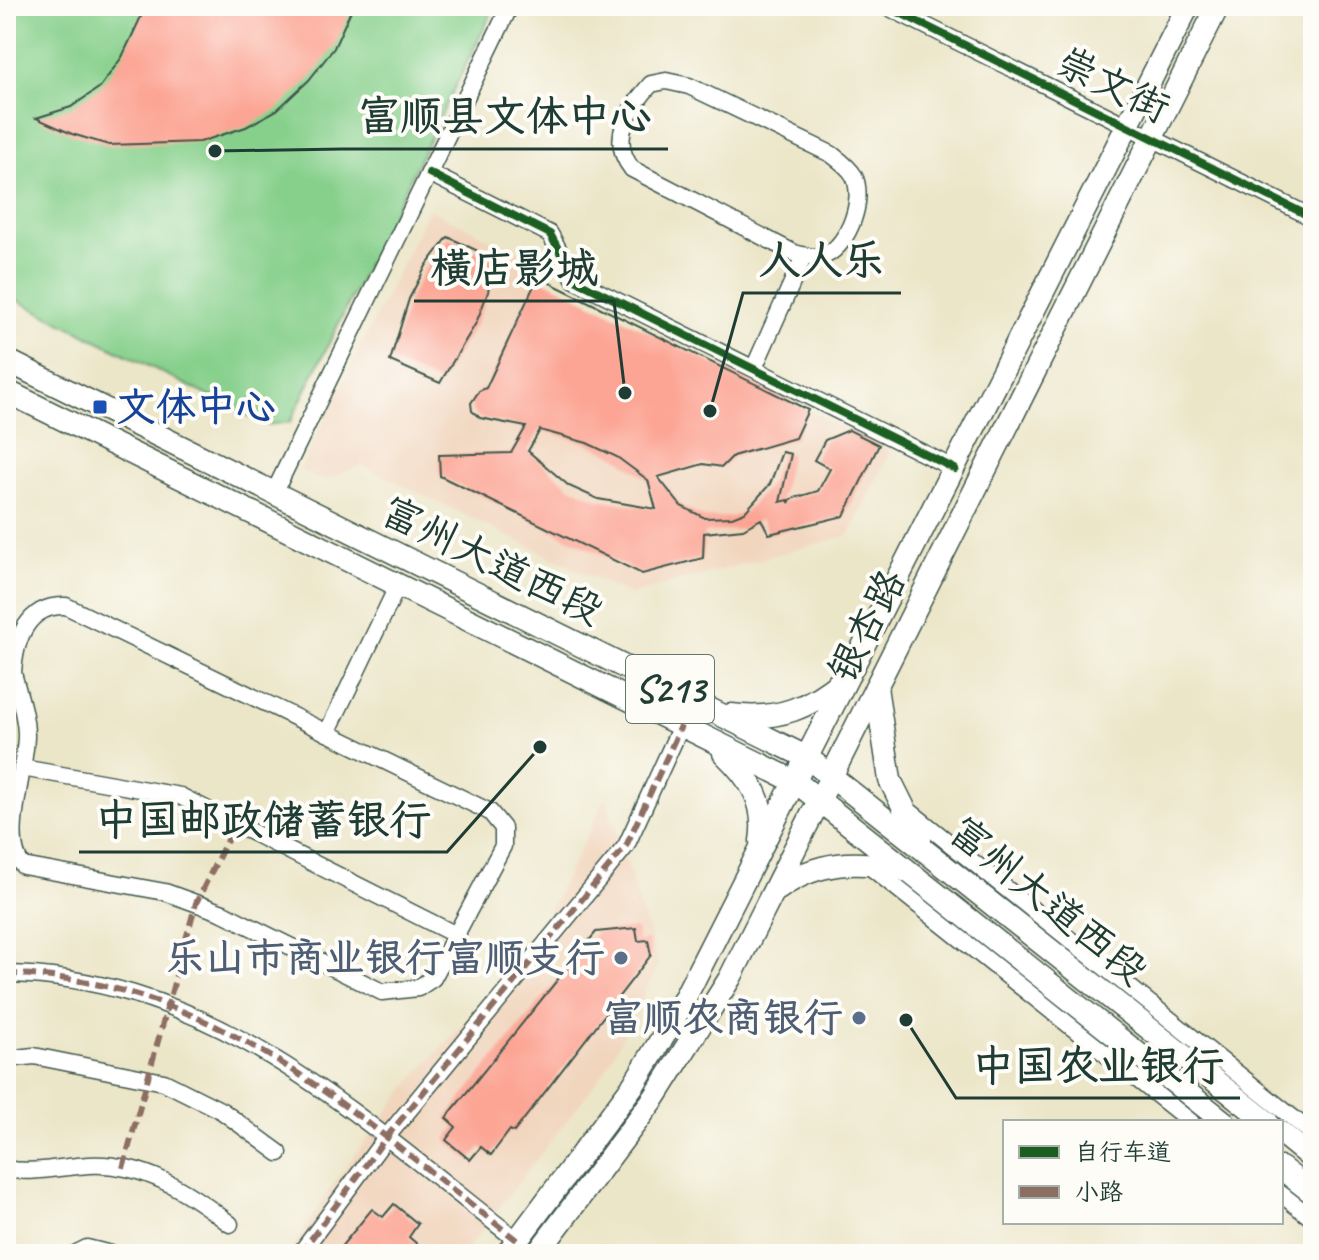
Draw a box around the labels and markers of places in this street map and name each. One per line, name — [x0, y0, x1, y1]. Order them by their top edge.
callout: 富顺县文体中心 — [342, 83, 668, 149]
callout: 人人乐 — [743, 227, 901, 293]
callout: 横店影城 — [414, 235, 614, 301]
place label: 文体中心 — [116, 382, 276, 432]
marker: 文体中心 — [91, 398, 109, 416]
callout: 中国邮政储蓄银行 — [79, 786, 447, 852]
place label: 乐山市商业银行富顺支行 — [165, 933, 605, 983]
marker: 乐山市商业银行富顺支行 — [612, 949, 630, 967]
place label: 富顺农商银行 — [603, 993, 843, 1043]
marker: 富顺农商银行 — [850, 1009, 868, 1027]
callout: 中国农业银行 — [956, 1032, 1240, 1098]

